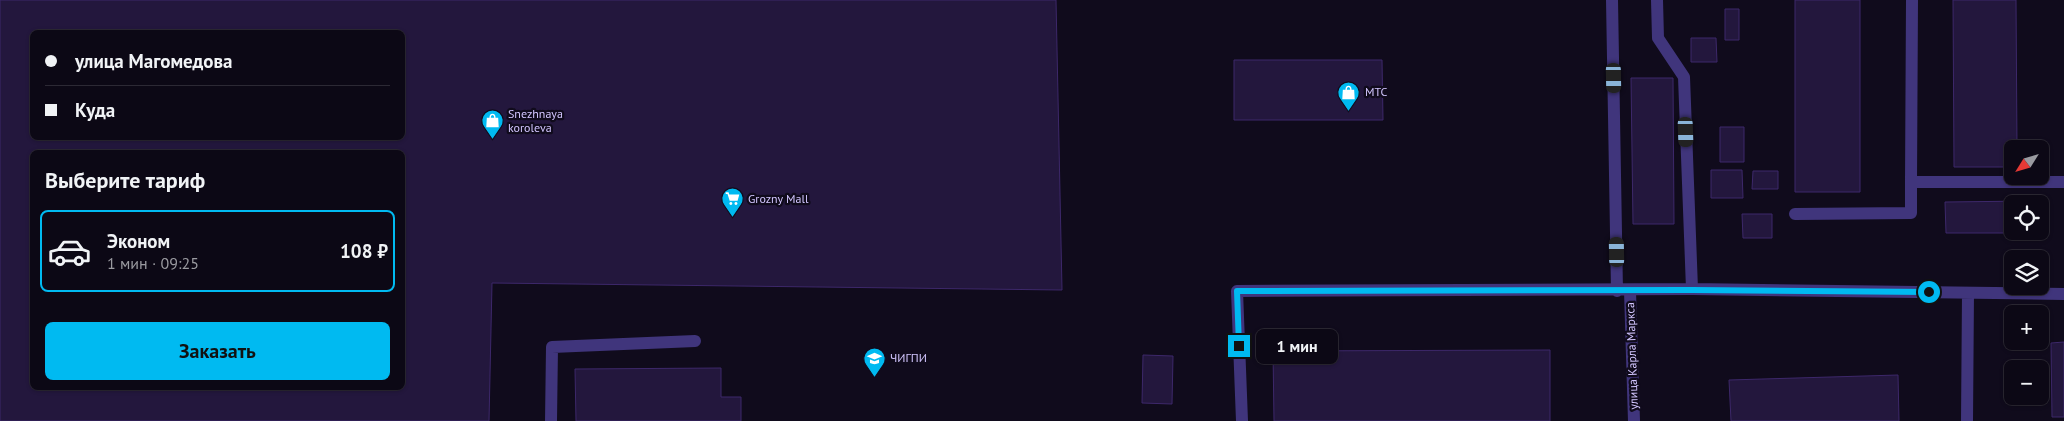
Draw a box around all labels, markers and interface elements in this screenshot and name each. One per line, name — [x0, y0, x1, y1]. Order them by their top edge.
text: улица Магомедова — [75, 49, 233, 73]
car — [1606, 63, 1621, 93]
shop icon: МТС — [1337, 80, 1361, 111]
place label: МТС — [1365, 84, 1388, 99]
text: Куда — [75, 98, 115, 122]
place label: Snezhnaya koroleva — [508, 106, 563, 135]
shop icon: Snezhnaya koroleva — [480, 109, 504, 140]
car — [1677, 117, 1694, 147]
north arrow — [2004, 140, 2049, 185]
map controls — [2004, 140, 2049, 405]
text: Выберите тариф — [45, 166, 205, 194]
supermarket icon: Grozny Mall — [720, 187, 744, 218]
place label: Grozny Mall — [748, 191, 809, 206]
button: locate — [2004, 195, 2049, 240]
icon: car — [47, 229, 92, 274]
text: Эконом — [107, 229, 170, 253]
car — [1609, 237, 1624, 267]
text: 108 ₽ — [340, 239, 388, 263]
button: layers — [2004, 250, 2049, 295]
text: 1 мин · 09:25 — [107, 253, 199, 273]
route start — [1918, 281, 1940, 303]
street label: улица Карла Маркса — [1622, 302, 1641, 410]
button: + — [2004, 305, 2049, 350]
button: Заказать — [45, 322, 390, 380]
callout: 1 мин — [1256, 328, 1339, 364]
route end — [1228, 335, 1250, 357]
text: 1 мин — [1276, 336, 1318, 356]
school or university icon: ЧИГПИ — [862, 346, 886, 377]
place label: ЧИГПИ — [890, 350, 927, 365]
button: − — [2004, 360, 2049, 405]

